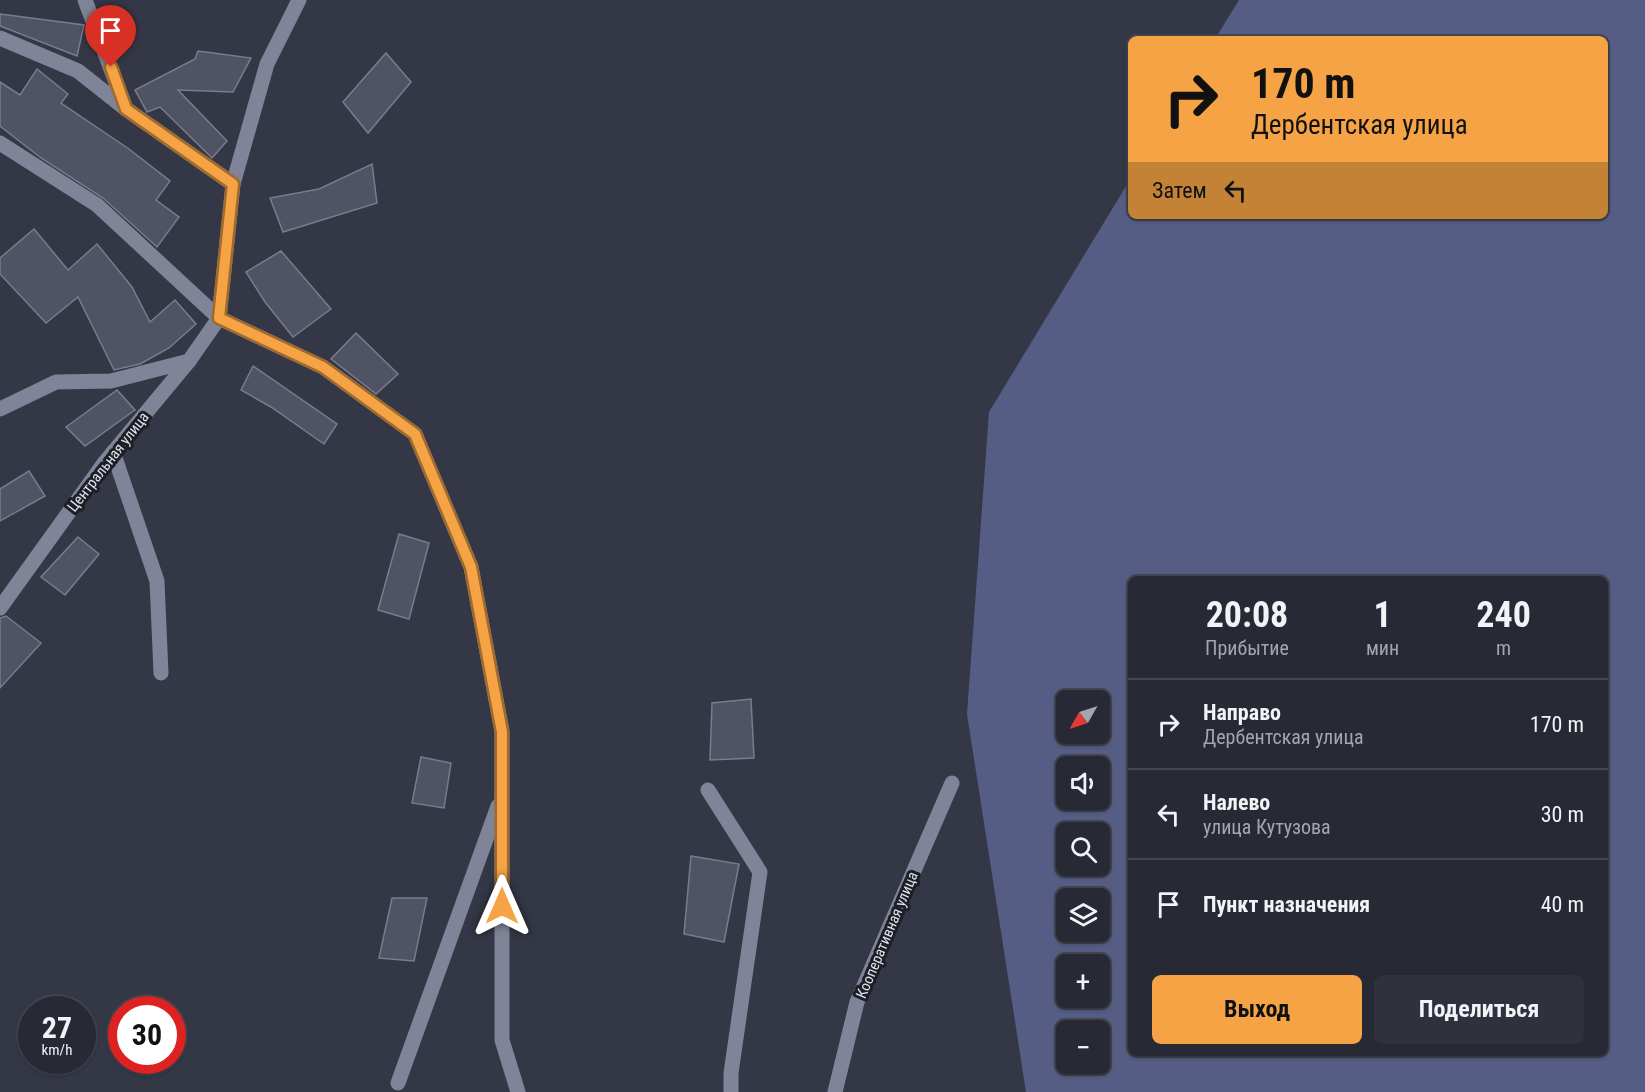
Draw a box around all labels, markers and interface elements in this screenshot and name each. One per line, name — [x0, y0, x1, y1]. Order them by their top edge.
pin — [85, 5, 136, 67]
icon: arrive — [94, 14, 127, 47]
text: 170 m — [1251, 59, 1356, 108]
icon: right — [1152, 60, 1230, 138]
text: Дербентская улица — [1251, 109, 1468, 141]
icon: left — [1219, 174, 1252, 207]
text: Затем — [1152, 178, 1207, 203]
street label: Центральная улица — [63, 408, 153, 516]
text: 20:08 — [1206, 594, 1288, 636]
text: 1 — [1373, 594, 1392, 636]
text: 240 — [1476, 594, 1531, 636]
text: Прибытие — [1205, 636, 1289, 660]
text: мин — [1366, 636, 1399, 660]
text: m — [1496, 636, 1511, 660]
north arrow — [1056, 690, 1110, 744]
map controls — [1056, 690, 1110, 1074]
text: Направо — [1203, 700, 1281, 725]
icon: right — [1152, 708, 1185, 741]
text: 170 m — [1530, 712, 1584, 737]
text: Дербентская улица — [1203, 725, 1363, 749]
button: sound — [1056, 756, 1110, 810]
text: Налево — [1203, 790, 1270, 815]
icon: left — [1152, 798, 1185, 831]
text: 30 m — [1541, 802, 1584, 827]
text: улица Кутузова — [1203, 815, 1331, 839]
button: search — [1056, 822, 1110, 876]
street label: Кооперативная улица — [852, 869, 922, 1001]
position arrow — [470, 874, 534, 938]
button: layers — [1056, 888, 1110, 942]
icon: arrive — [1152, 888, 1185, 921]
text: Пункт назначения — [1203, 892, 1370, 917]
text: 40 m — [1541, 892, 1584, 917]
button: + — [1056, 954, 1110, 1008]
button: Выход — [1152, 975, 1362, 1044]
button: Поделиться — [1374, 975, 1584, 1044]
speed limit sign: 30 — [108, 996, 186, 1074]
text: 27 — [42, 1010, 72, 1045]
button: − — [1056, 1020, 1110, 1074]
text: km/h — [42, 1041, 72, 1059]

